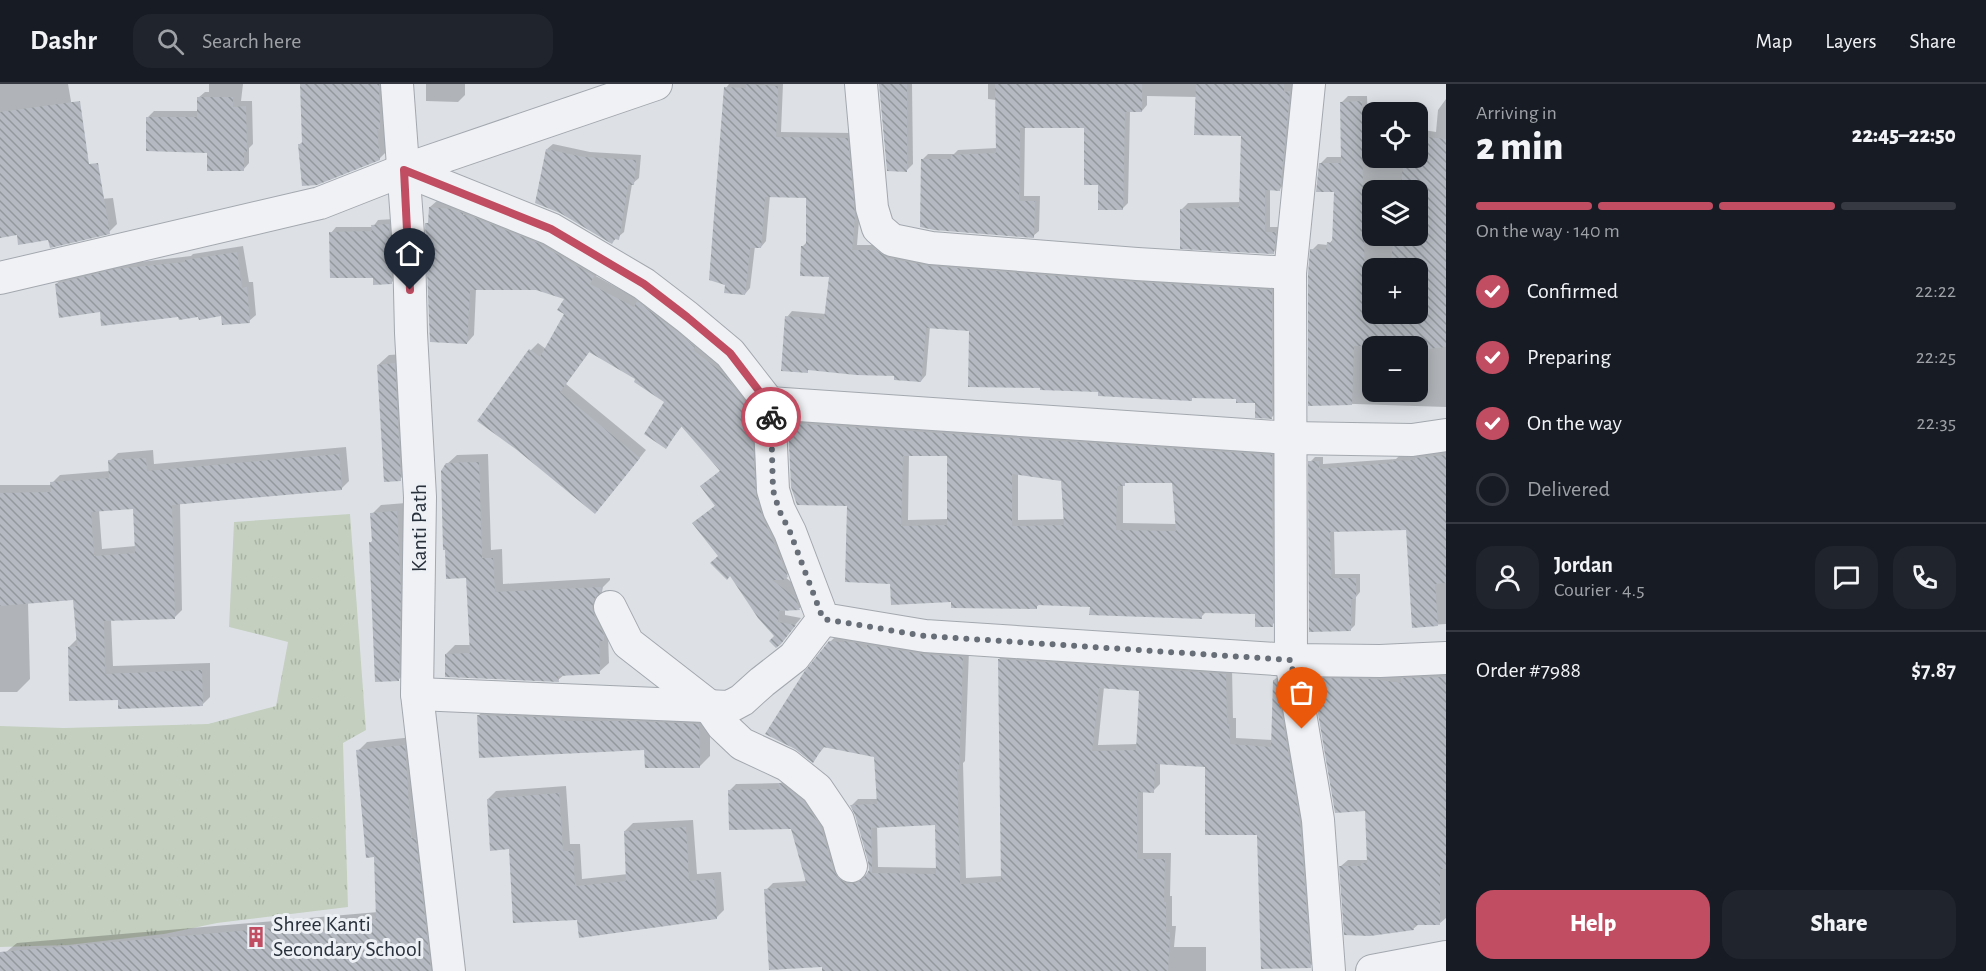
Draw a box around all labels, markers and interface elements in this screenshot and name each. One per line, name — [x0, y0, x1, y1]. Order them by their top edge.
search box — [133, 14, 553, 68]
icon: search — [154, 25, 187, 58]
text: Dashr — [30, 27, 97, 55]
text: Search here — [202, 30, 301, 52]
text: Map — [1756, 31, 1792, 52]
text: Layers — [1825, 31, 1876, 52]
text: Share — [1909, 31, 1956, 52]
map controls — [1362, 102, 1428, 402]
button: locate — [1362, 102, 1428, 168]
text: Arriving in — [1476, 103, 1557, 123]
text: 22:45–22:50 — [1852, 124, 1956, 146]
text: 2 min — [1476, 128, 1563, 167]
button: layers — [1362, 180, 1428, 246]
text: On the way · 140 m — [1476, 221, 1620, 241]
pin — [384, 228, 435, 290]
icon: home — [393, 237, 426, 270]
button: + — [1362, 258, 1428, 324]
icon: check — [1476, 275, 1509, 308]
text: Confirmed — [1527, 280, 1618, 302]
text: 22:22 — [1915, 281, 1956, 301]
button: − — [1362, 336, 1428, 402]
icon: check — [1476, 341, 1509, 374]
text: Preparing — [1527, 346, 1611, 368]
text: 22:25 — [1916, 347, 1956, 367]
courier — [741, 387, 801, 447]
icon: bike — [755, 401, 788, 434]
icon: check — [1476, 407, 1509, 440]
text: On the way — [1527, 412, 1622, 434]
text: 22:35 — [1917, 413, 1956, 433]
text: Delivered — [1527, 478, 1610, 500]
street label: Kanti Path — [408, 484, 430, 572]
button: person — [1476, 546, 1539, 609]
button: chat — [1815, 546, 1878, 609]
button: phone — [1893, 546, 1956, 609]
text: Jordan — [1554, 554, 1613, 576]
text: Courier · 4.5 — [1554, 580, 1645, 600]
text: Order #7988 — [1476, 659, 1581, 681]
text: $7.87 — [1911, 659, 1956, 681]
pin — [1276, 667, 1327, 729]
icon: bag — [1285, 676, 1318, 709]
button: Help — [1476, 890, 1710, 959]
button: Share — [1722, 890, 1956, 959]
place label: Shree Kanti Secondary School — [273, 913, 422, 960]
building icon: Shree Kanti Secondary School — [244, 925, 268, 949]

